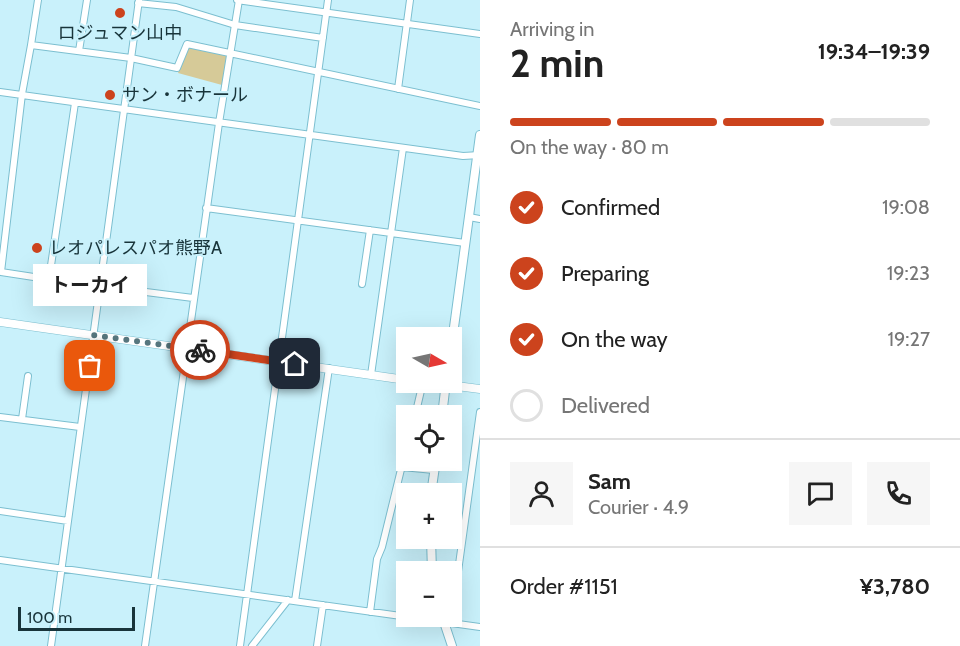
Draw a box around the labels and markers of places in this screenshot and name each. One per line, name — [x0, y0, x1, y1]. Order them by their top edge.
marker: ロジュマン山中 — [113, 6, 127, 20]
place label: ロジュマン山中 — [58, 22, 182, 44]
place label: サン・ボナール — [122, 84, 248, 106]
marker: サン・ボナール — [103, 88, 117, 102]
place label: レオパレスパオ熊野A — [49, 237, 222, 259]
marker: レオパレスパオ熊野A — [30, 241, 44, 255]
callout: トーカイ — [33, 264, 147, 306]
pin — [269, 338, 320, 389]
pin — [64, 340, 115, 391]

